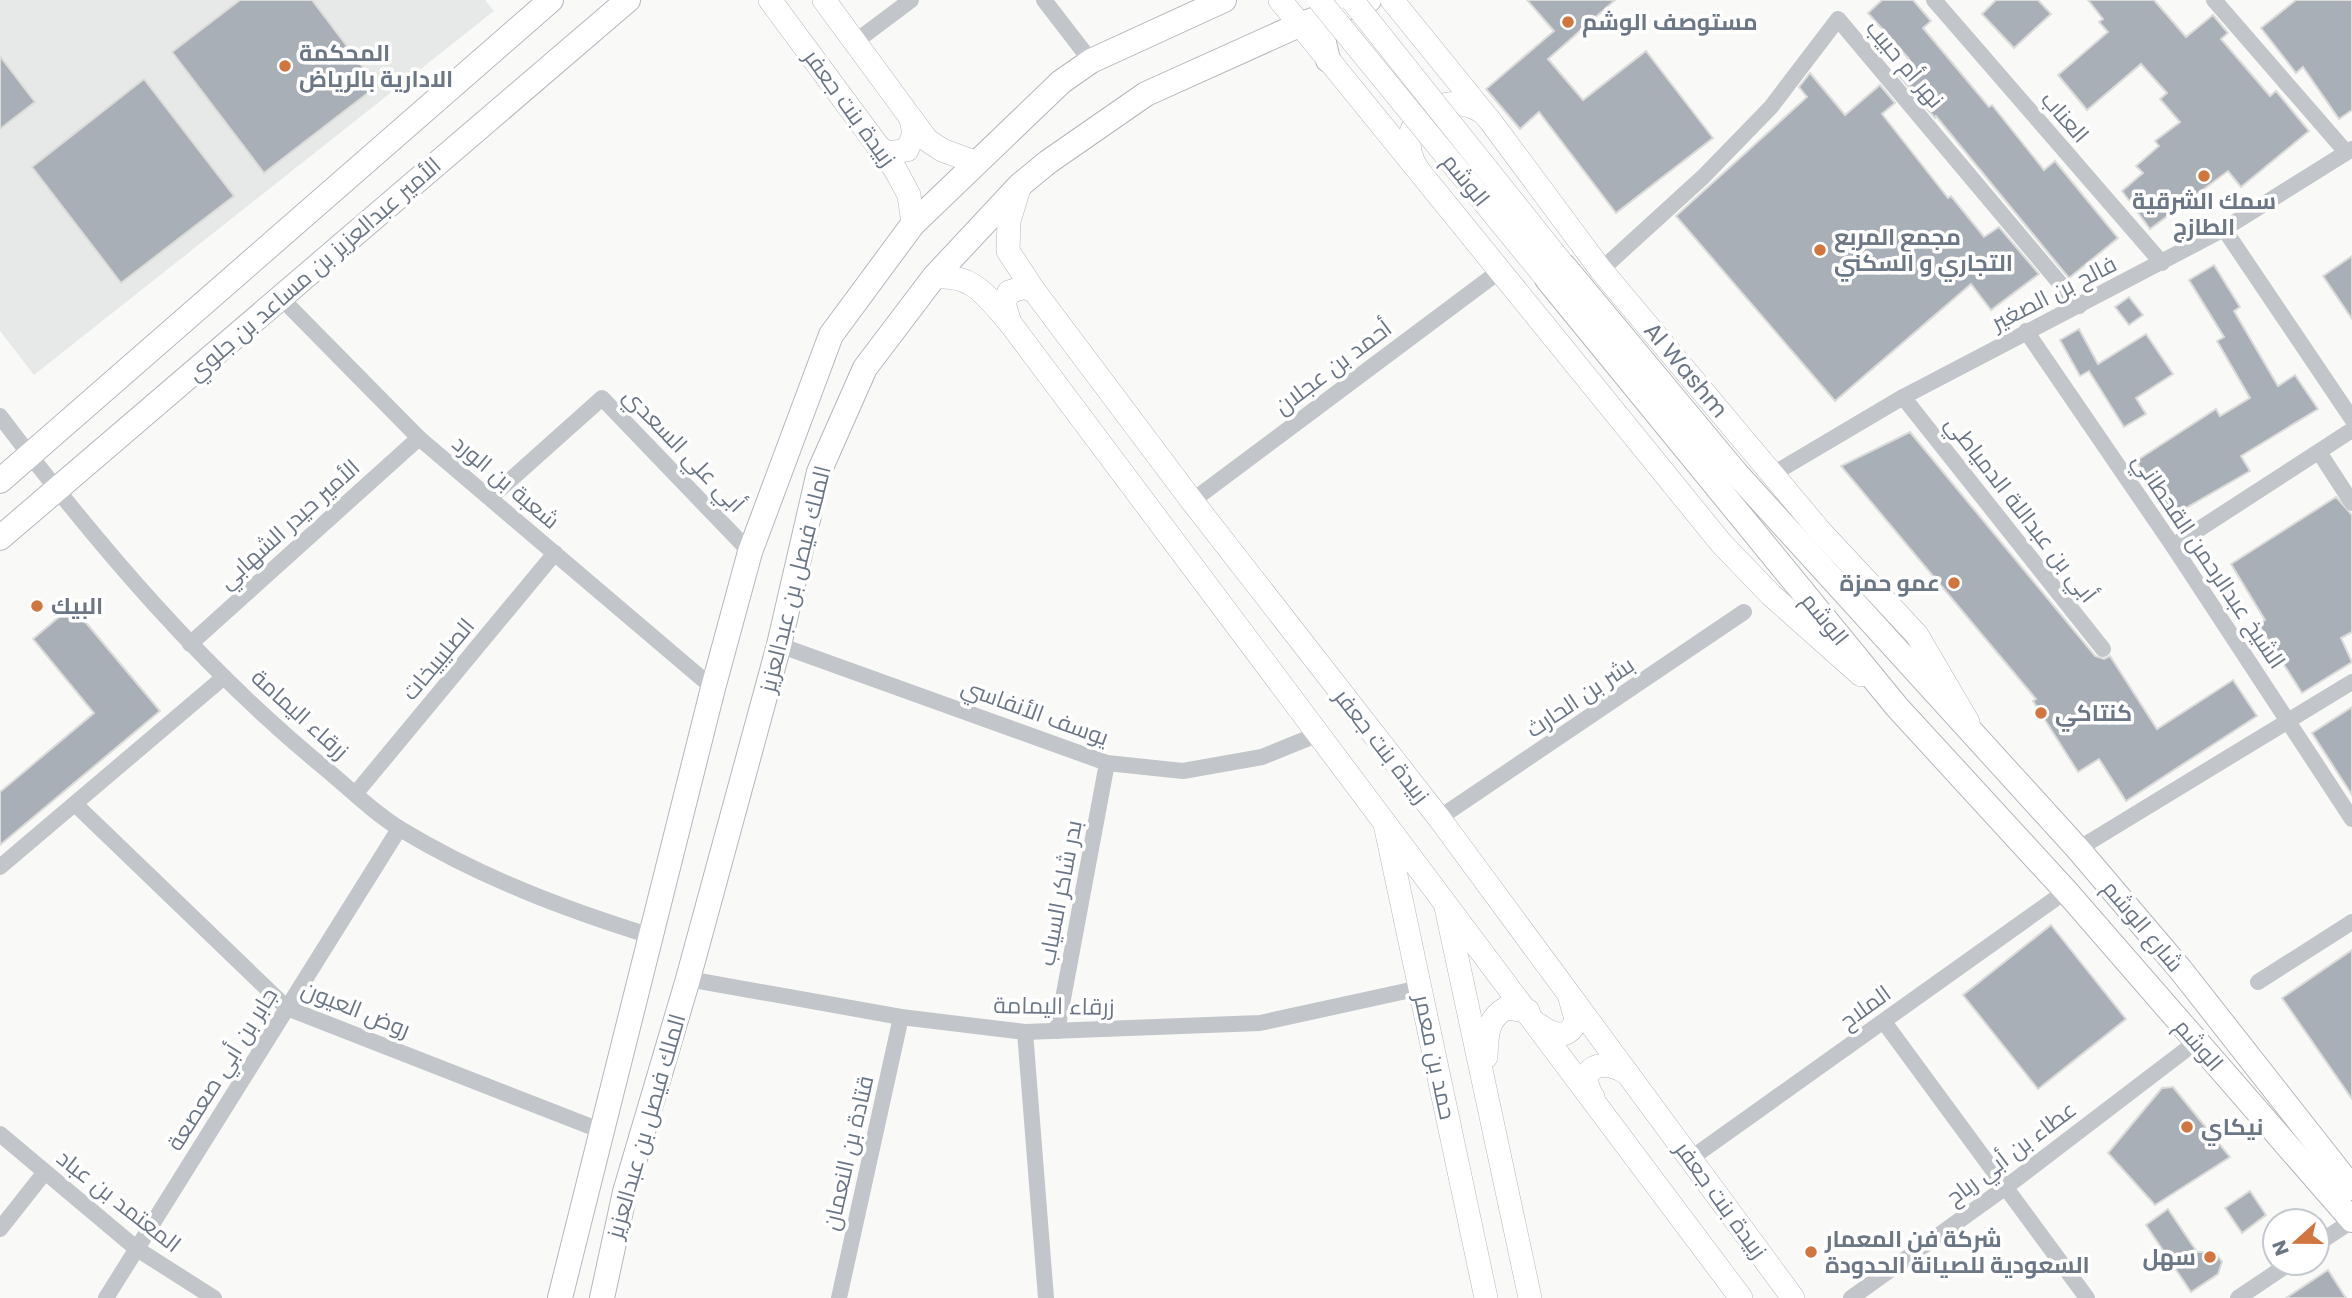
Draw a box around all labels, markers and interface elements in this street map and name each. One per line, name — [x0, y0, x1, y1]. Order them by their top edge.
place label: مستوصف الوشم — [1582, 6, 1758, 38]
street label: نهر أم حبيب — [1859, 13, 1951, 115]
marker: مستوصف الوشم — [1560, 14, 1576, 30]
place label: المحكمة الادارية بالرياض — [299, 37, 453, 95]
street label: زبيدة بنت جعفر — [795, 41, 903, 173]
marker: المحكمة الادارية بالرياض — [277, 58, 293, 74]
street label: العناب — [2034, 84, 2096, 150]
street label: الوشم — [1435, 147, 1497, 213]
street label: الأمير عبدالعزيز بن مساعد بن جلوي — [180, 150, 449, 390]
marker: سمك الشرقية الطازج — [2196, 168, 2212, 184]
place label: سمك الشرقية الطازج — [2132, 185, 2276, 243]
place label: مجمع المربع التجاري و السكني — [1834, 221, 2013, 282]
marker: مجمع المربع التجاري و السكني — [1812, 242, 1828, 258]
street label: فالح بن الصغير — [1984, 248, 2122, 339]
street label: أحمد بن عجلان — [1268, 312, 1398, 422]
street label: Al Washm — [1637, 315, 1735, 425]
street label: أبي علي السعدي — [615, 380, 752, 521]
street label: أبي بن عبداللة الدمياطي — [1936, 409, 2104, 610]
street label: شعبة بن الورد — [445, 428, 567, 536]
street label: الشيخ عبدالرحمن القحطاني — [2123, 447, 2293, 676]
street label: الأمير حيدر الشهابي — [211, 452, 368, 598]
street label: الملك فيصل بن عبدالعزيز — [751, 462, 839, 698]
place label: عمو حمزة — [1840, 567, 1940, 599]
marker: عمو حمزة — [1946, 575, 1962, 591]
street label: الوشم — [1794, 586, 1856, 652]
place label: البيك — [51, 590, 103, 622]
marker: البيك — [29, 598, 45, 614]
street label: الصليبيخات — [394, 611, 482, 707]
street label: بشر بن الحارث — [1520, 649, 1640, 745]
street label: زرقاء اليمامة — [244, 662, 356, 766]
street label: يوسف الأنفاسي — [957, 671, 1113, 754]
street label: زبيدة بنت جعفر — [1326, 680, 1437, 810]
place label: كنتاكي — [2055, 697, 2132, 732]
marker: كنتاكي — [2033, 705, 2049, 721]
street label: بدر شاكر السياب — [1030, 817, 1090, 969]
street label: شارع الوشم — [2095, 873, 2191, 979]
street label: روض العيون — [297, 973, 415, 1045]
street label: الملاح — [1833, 977, 1897, 1037]
street label: جابر بن أبي صعصعة — [159, 981, 287, 1158]
street label: زرقاء اليمامة — [993, 989, 1115, 1023]
street label: حمد بن معمر — [1406, 990, 1464, 1122]
street label: الملك فيصل بن عبدالعزيز — [598, 1010, 693, 1244]
street label: الوشم — [2167, 1012, 2231, 1078]
street label: قتادة بن النعمان — [815, 1072, 881, 1234]
street label: عطاء بن أبي رباح — [1939, 1093, 2084, 1214]
place label: نيكاي — [2201, 1111, 2263, 1146]
marker: نيكاي — [2179, 1119, 2195, 1135]
street label: زبيدة بنت جعفر — [1666, 1133, 1774, 1265]
street label: المعتمد بن عباد — [50, 1142, 188, 1260]
north arrow — [2261, 1207, 2331, 1277]
place label: شركة فن المعمار السعودية للصيانة الحدودة — [1824, 1223, 2090, 1281]
text: N — [2265, 1236, 2296, 1259]
place label: سهل — [2142, 1241, 2196, 1273]
marker: شركة فن المعمار السعودية للصيانة الحدودة — [1803, 1244, 1819, 1260]
marker: سهل — [2202, 1249, 2218, 1265]

